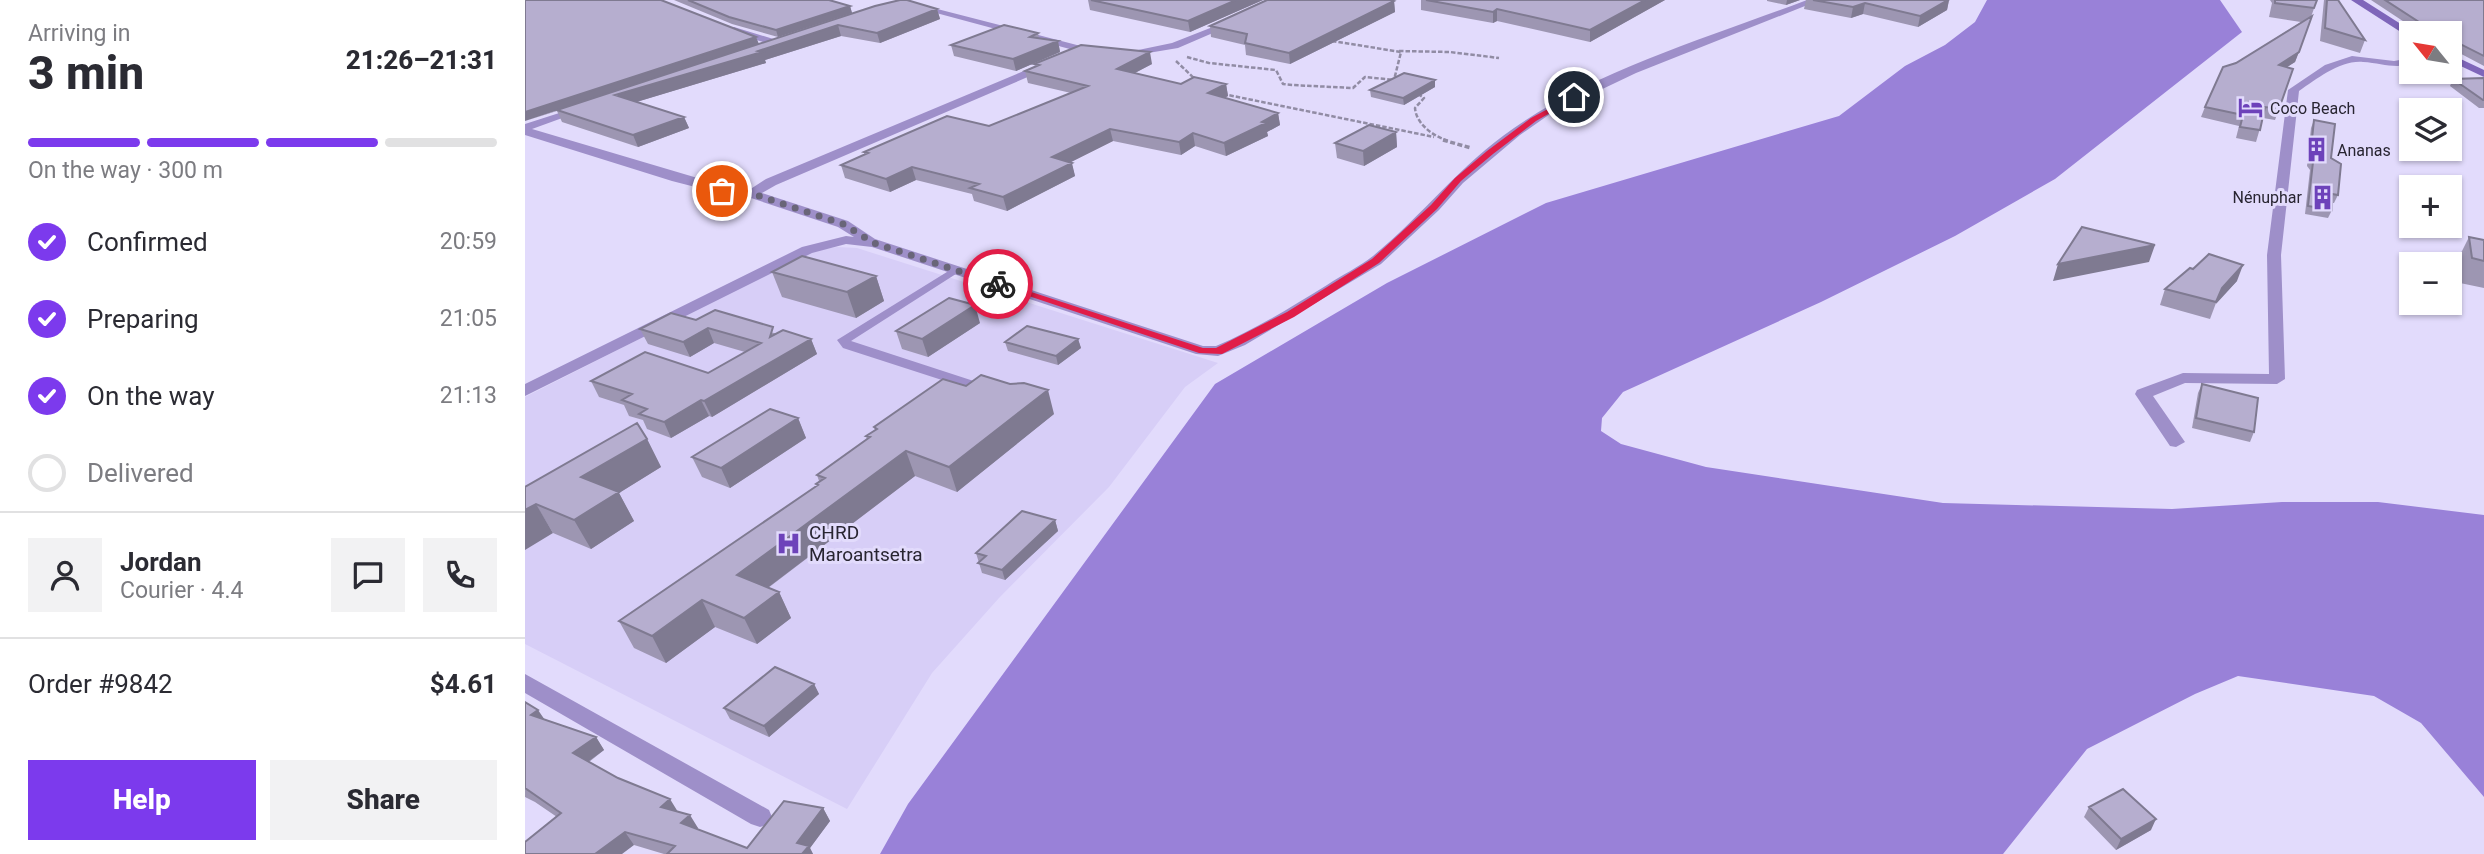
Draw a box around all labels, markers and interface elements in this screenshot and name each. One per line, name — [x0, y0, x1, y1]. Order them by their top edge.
text: Arriving in — [28, 20, 131, 47]
north arrow — [2399, 21, 2462, 84]
map controls — [2399, 21, 2462, 315]
text: 21:26–21:31 — [346, 45, 497, 75]
text: 3 min — [28, 46, 144, 100]
pin — [1544, 67, 1604, 127]
icon: home — [1555, 78, 1593, 116]
hotel icon: Coco Beach — [2236, 94, 2264, 122]
button: layers — [2399, 98, 2462, 161]
place label: Coco Beach — [2270, 99, 2355, 118]
building icon: Ananas — [2303, 136, 2331, 164]
place label: Ananas — [2337, 141, 2391, 160]
text: On the way · 300 m — [28, 157, 223, 184]
pin — [692, 161, 752, 221]
icon: bag — [703, 172, 741, 210]
button: + — [2399, 175, 2462, 238]
building icon: Nénuphar — [2308, 183, 2336, 211]
place label: Nénuphar — [2233, 188, 2303, 207]
icon: check — [28, 223, 66, 261]
text: Confirmed — [87, 227, 208, 257]
text: 20:59 — [440, 228, 497, 255]
courier — [963, 249, 1033, 319]
button: − — [2399, 252, 2462, 315]
icon: bike — [979, 265, 1017, 303]
icon: check — [28, 300, 66, 338]
text: Preparing — [87, 304, 199, 334]
text: 21:05 — [440, 305, 497, 332]
icon: check — [28, 377, 66, 415]
text: On the way — [87, 381, 215, 411]
text: 21:13 — [440, 382, 497, 409]
text: Delivered — [87, 458, 194, 488]
place label: CHRD Maroantsetra — [809, 521, 923, 566]
hospital icon: CHRD Maroantsetra — [775, 529, 803, 557]
button: person — [28, 538, 102, 612]
button: chat — [331, 538, 405, 612]
button: phone — [423, 538, 497, 612]
text: Jordan — [120, 547, 202, 577]
text: Courier · 4.4 — [120, 577, 243, 604]
text: Order #9842 — [28, 669, 173, 699]
text: $4.61 — [430, 669, 497, 699]
button: Help — [28, 760, 256, 840]
button: Share — [270, 760, 497, 840]

